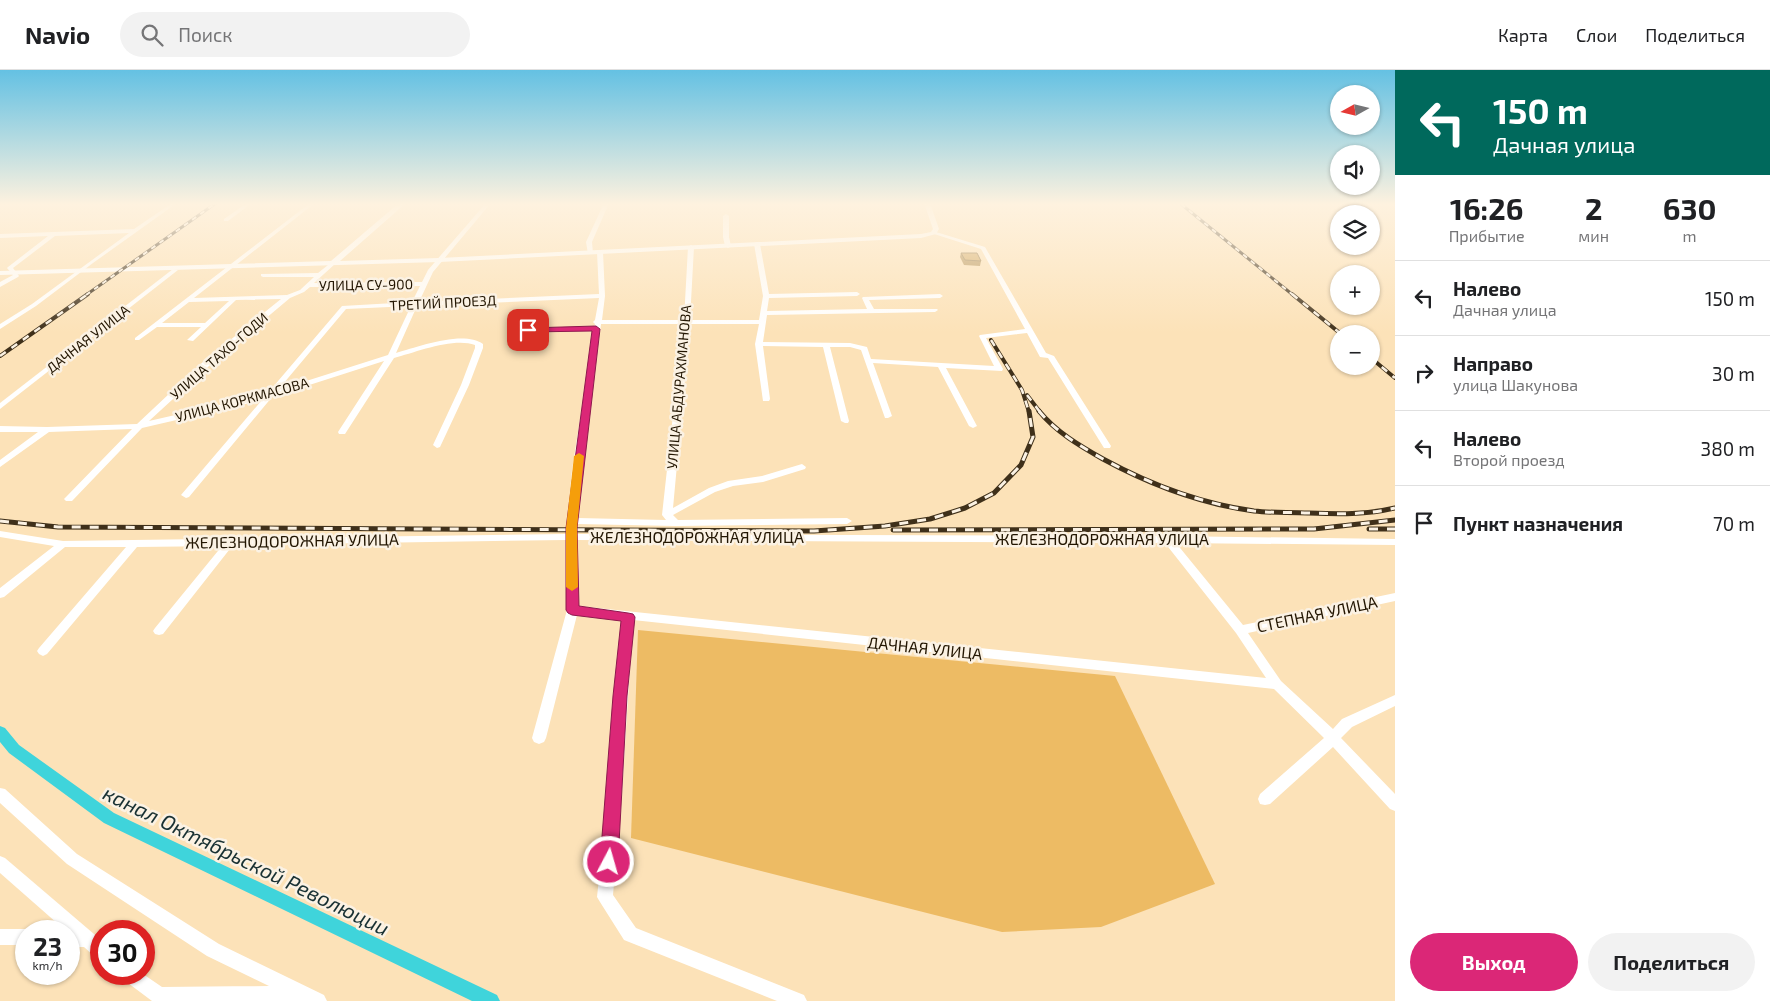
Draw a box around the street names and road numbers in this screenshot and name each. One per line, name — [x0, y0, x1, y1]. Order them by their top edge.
street label: УЛИЦА СУ-900 — [319, 275, 413, 294]
street label: ТРЕТИЙ ПРОЕЗД — [389, 291, 497, 314]
street label: ДАЧНАЯ УЛИЦА — [43, 301, 133, 376]
street label: УЛИЦА АБДУРАХМАНОВА — [663, 304, 694, 470]
street label: УЛИЦА ТАХО-ГОДИ — [166, 309, 271, 403]
street label: УЛИЦА КОРКМАСОВА — [173, 373, 311, 426]
street label: ЖЕЛЕЗНОДОРОЖНАЯ УЛИЦА — [590, 527, 804, 546]
street label: ЖЕЛЕЗНОДОРОЖНАЯ УЛИЦА — [185, 529, 399, 552]
street label: ЖЕЛЕЗНОДОРОЖНАЯ УЛИЦА — [995, 529, 1209, 548]
street label: СТЕПНАЯ УЛИЦА — [1255, 591, 1379, 636]
street label: ДАЧНАЯ УЛИЦА — [867, 632, 983, 663]

